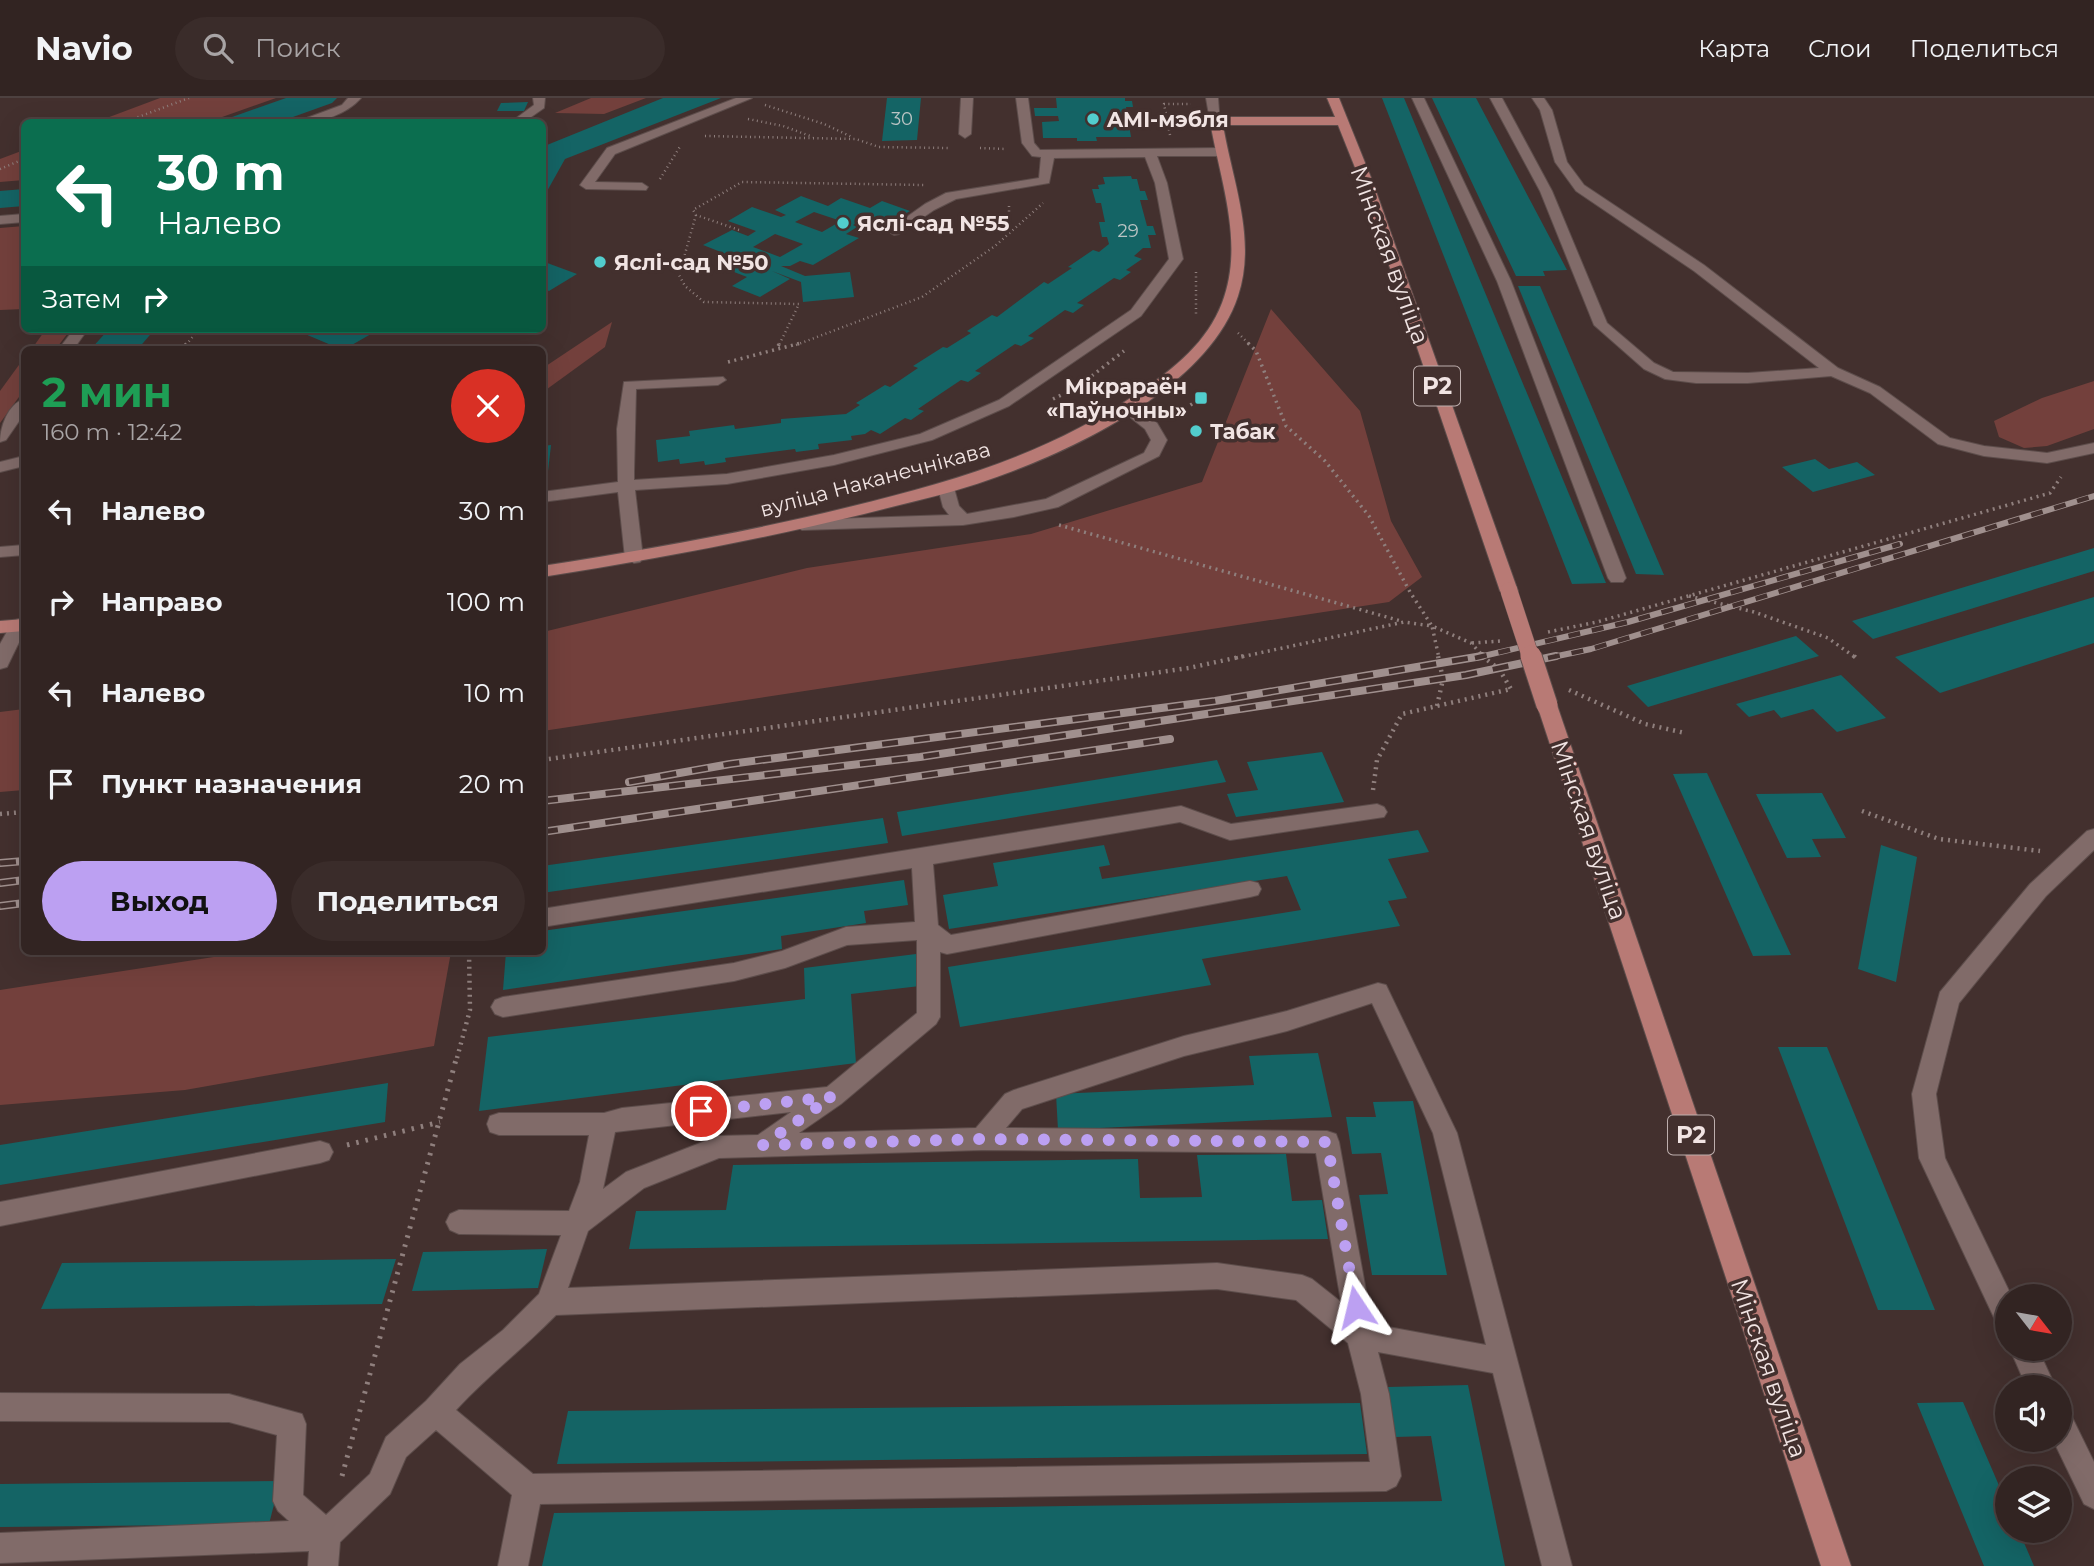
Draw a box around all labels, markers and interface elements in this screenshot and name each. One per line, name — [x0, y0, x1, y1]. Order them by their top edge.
search box — [175, 17, 665, 80]
text: Navio — [35, 28, 133, 68]
icon: search — [199, 29, 237, 67]
text: Поиск — [255, 32, 341, 64]
text: Карта — [1698, 34, 1770, 63]
text: Слои — [1808, 34, 1872, 63]
text: Поделиться — [1910, 34, 2059, 63]
place label: AMI-мэбля — [1106, 107, 1229, 132]
house number: 30 — [891, 108, 913, 130]
marker: AMI-мэбля — [1085, 111, 1101, 127]
text: 30 m — [157, 143, 285, 202]
icon: left — [42, 147, 133, 238]
street label: Мінская вуліца — [1344, 162, 1436, 348]
text: Налево — [157, 203, 282, 242]
place label: Яслі-сад №55 — [857, 211, 1010, 236]
marker: Яслі-сад №55 — [835, 215, 851, 231]
house number: 29 — [1117, 220, 1139, 242]
place label: Яслі-сад №50 — [614, 250, 768, 275]
marker: Яслі-сад №50 — [592, 254, 608, 270]
icon: right — [136, 280, 174, 318]
text: Затем — [42, 283, 122, 315]
text: 2 мин — [42, 366, 172, 418]
road number: Р2 — [1414, 366, 1460, 406]
button: close — [451, 369, 525, 443]
place label: Мікрараён «Паўночны» — [1046, 374, 1187, 423]
marker: Мікрараён «Паўночны» — [1193, 390, 1209, 406]
text: 160 m · 12:42 — [42, 418, 182, 446]
place label: Табак — [1210, 419, 1276, 444]
marker: Табак — [1188, 423, 1204, 439]
street label: вуліца Наканечнікава — [757, 436, 993, 522]
icon: left — [42, 492, 80, 530]
text: Налево — [101, 495, 205, 527]
text: 30 m — [459, 495, 525, 527]
icon: right — [42, 583, 80, 621]
text: Направо — [101, 586, 222, 618]
text: 100 m — [447, 586, 525, 618]
icon: left — [42, 674, 80, 712]
text: Налево — [101, 677, 205, 709]
text: 10 m — [464, 677, 525, 709]
street label: Мінская вуліца — [1545, 737, 1633, 923]
icon: arrive — [42, 765, 80, 803]
text: Пункт назначения — [101, 768, 362, 800]
text: 20 m — [459, 768, 525, 800]
button: Выход — [42, 861, 277, 941]
button: Поделиться — [291, 861, 525, 941]
pin — [671, 1081, 731, 1141]
icon: arrive — [682, 1092, 720, 1130]
road number: Р2 — [1668, 1116, 1714, 1154]
position arrow — [1319, 1270, 1393, 1344]
street label: Мінская вуліца — [1725, 1275, 1813, 1461]
north arrow — [1995, 1284, 2072, 1362]
map controls — [1995, 1284, 2072, 1543]
button: sound — [1995, 1375, 2072, 1452]
button: layers — [1995, 1466, 2072, 1543]

